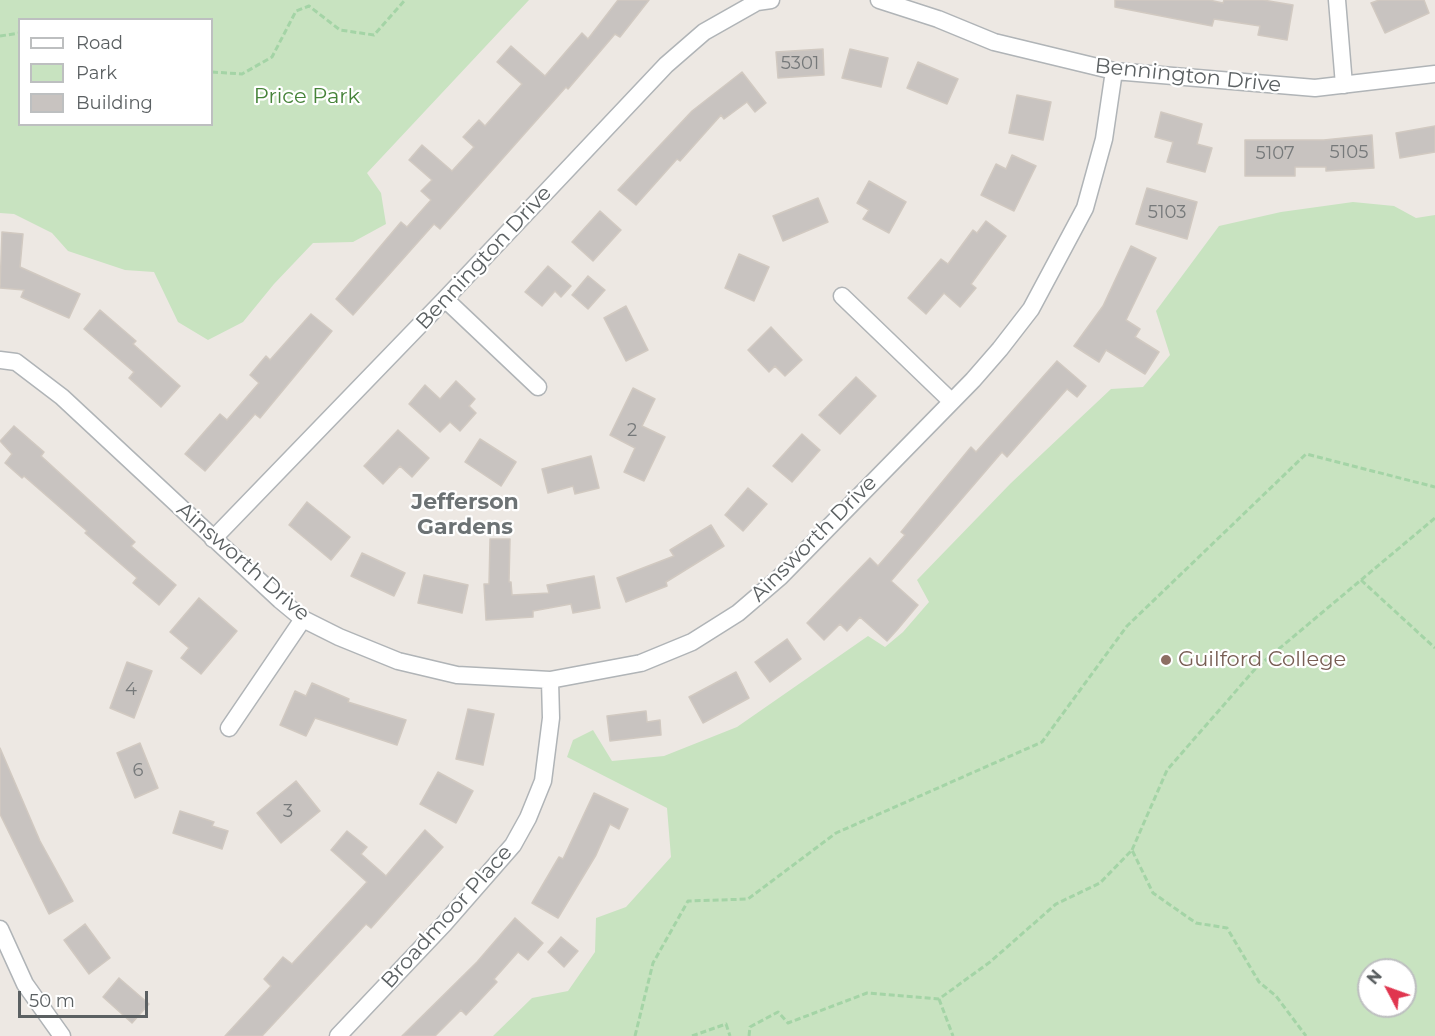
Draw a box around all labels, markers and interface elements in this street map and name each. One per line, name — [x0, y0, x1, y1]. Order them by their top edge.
legend — [18, 18, 213, 126]
text: Road — [76, 32, 123, 54]
house number: 5301 — [781, 53, 819, 75]
street label: Bennington Drive — [1094, 54, 1282, 98]
text: Park — [76, 62, 117, 84]
park label: Price Park — [254, 84, 360, 110]
text: Building — [76, 92, 153, 114]
house number: 5105 — [1330, 142, 1368, 164]
house number: 5107 — [1255, 143, 1295, 165]
street label: Bennington Drive — [411, 181, 557, 335]
house number: 5103 — [1148, 202, 1186, 224]
house number: 2 — [627, 420, 637, 442]
street label: Ainsworth Drive — [746, 471, 882, 607]
district label: Jefferson Gardens — [411, 490, 519, 542]
street label: Ainsworth Drive — [171, 497, 315, 627]
place label: Guilford College — [1178, 647, 1346, 673]
marker: Guilford College — [1159, 653, 1173, 667]
house number: 4 — [125, 679, 137, 701]
house number: 6 — [133, 760, 143, 782]
house number: 3 — [283, 801, 293, 823]
street label: Broadmoor Place — [376, 840, 518, 994]
north arrow — [1357, 958, 1417, 1018]
text: N — [1363, 966, 1386, 988]
scale bar — [21, 979, 152, 1017]
text: 50 m — [29, 990, 75, 1012]

